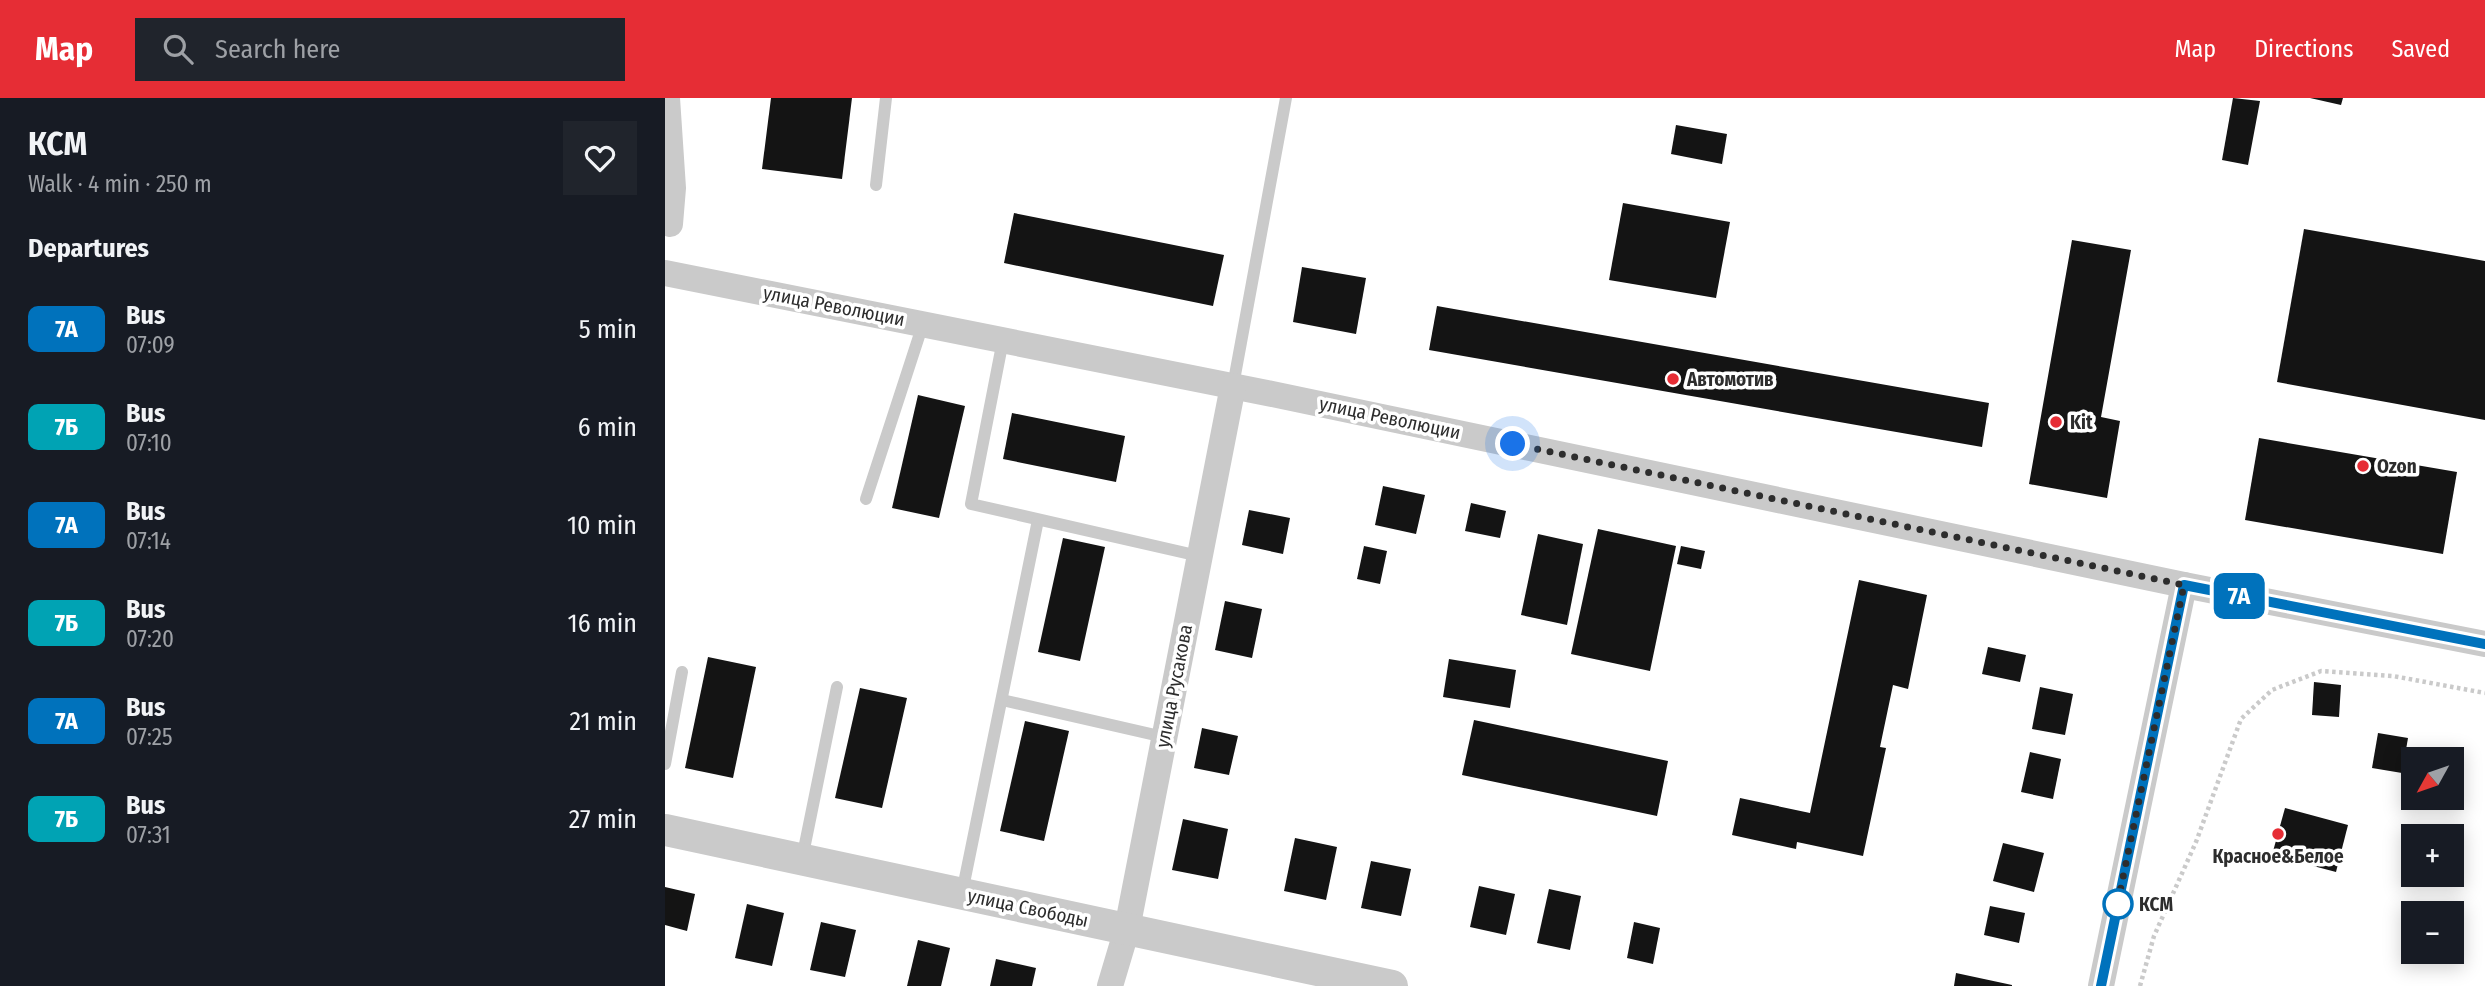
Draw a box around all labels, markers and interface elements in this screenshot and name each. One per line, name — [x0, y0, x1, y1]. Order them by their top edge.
search box — [135, 18, 625, 81]
text: Map — [35, 29, 93, 69]
icon: search — [159, 30, 197, 68]
text: Search here — [215, 34, 340, 65]
text: Map — [2175, 35, 2216, 63]
text: Directions — [2254, 35, 2353, 63]
text: Saved — [2391, 35, 2450, 63]
button: heart — [563, 121, 637, 195]
text: КСМ — [28, 124, 87, 164]
text: Walk · 4 min · 250 m — [28, 170, 212, 198]
text: Departures — [28, 233, 149, 264]
street label: улица Революции — [761, 281, 907, 331]
text: Bus — [126, 300, 165, 331]
text: 5 min — [579, 314, 637, 345]
text: 7А — [55, 315, 78, 343]
text: 07:09 — [126, 331, 175, 359]
place label: Автомотив — [1686, 368, 1774, 391]
marker: Автомотив — [1665, 371, 1681, 387]
street label: улица Революции — [1317, 392, 1463, 444]
text: Bus — [126, 398, 165, 429]
place label: Kit — [2070, 411, 2093, 434]
text: 6 min — [578, 412, 637, 443]
text: 7Б — [55, 413, 78, 441]
marker: Kit — [2048, 414, 2064, 430]
your location — [1495, 426, 1530, 461]
text: 07:10 — [126, 429, 172, 457]
place label: Ozon — [2377, 455, 2417, 478]
marker: Ozon — [2355, 458, 2371, 474]
text: Bus — [126, 496, 165, 527]
text: 10 min — [567, 510, 637, 541]
text: 7А — [55, 511, 78, 539]
text: 07:14 — [126, 527, 171, 555]
line badge: 7А — [2207, 573, 2271, 619]
text: 7А — [2228, 582, 2250, 610]
text: Bus — [126, 594, 165, 625]
text: 16 min — [568, 608, 637, 639]
text: 7Б — [55, 609, 78, 637]
street label: улица Русакова — [1151, 622, 1197, 750]
text: 07:20 — [126, 625, 174, 653]
text: Bus — [126, 692, 165, 723]
text: 21 min — [570, 706, 637, 737]
text: 7А — [55, 707, 78, 735]
text: 07:25 — [126, 723, 172, 751]
north arrow — [2401, 747, 2464, 810]
map controls — [2401, 747, 2464, 964]
text: Bus — [126, 790, 165, 821]
text: 27 min — [569, 804, 637, 835]
text: 7Б — [55, 805, 78, 833]
text: 07:31 — [126, 821, 171, 849]
button: + — [2401, 824, 2464, 887]
marker: Красное&Белое — [2270, 826, 2286, 842]
place label: Красное&Белое — [2212, 845, 2344, 868]
street label: улица Свободы — [966, 884, 1090, 932]
marker: КСМ — [2103, 889, 2133, 919]
place label: КСМ — [2139, 893, 2173, 916]
button: − — [2401, 901, 2464, 964]

